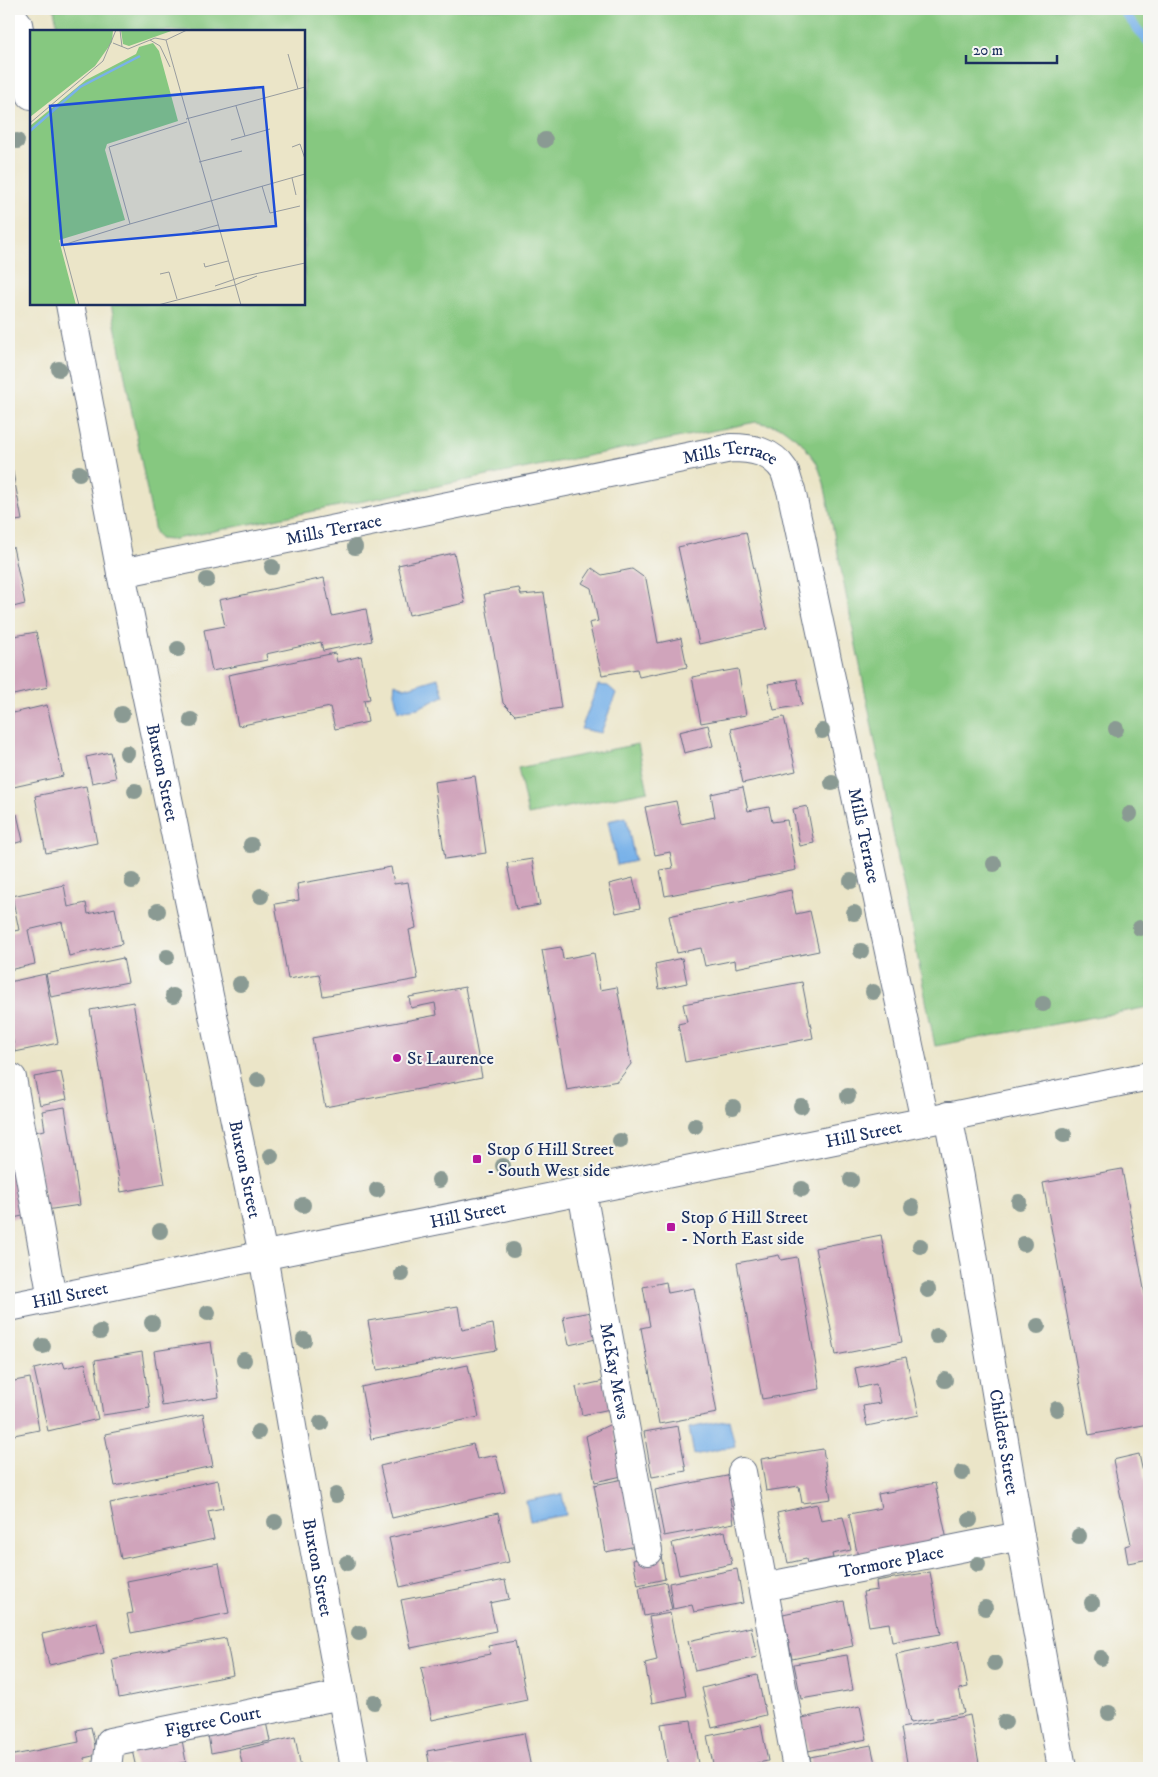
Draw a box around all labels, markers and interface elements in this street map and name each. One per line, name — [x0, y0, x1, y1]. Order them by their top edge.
inset map — [30, 30, 305, 305]
scale bar — [966, 32, 1057, 64]
text: 20 m — [973, 41, 1003, 60]
street label: Mills Terrace — [681, 437, 782, 470]
street label: Mills Terrace — [284, 510, 384, 551]
street label: Buxton Street — [141, 722, 183, 824]
street label: Mills Terrace — [843, 786, 884, 886]
place label: St Laurence — [407, 1048, 494, 1070]
marker: St Laurence — [391, 1052, 403, 1064]
street label: Hill Street — [824, 1116, 904, 1153]
street label: Buxton Street — [223, 1119, 265, 1221]
place label: Stop 6 Hill Street - South West side — [487, 1139, 614, 1182]
marker: Stop 6 Hill Street - South West side — [471, 1153, 483, 1165]
street label: Hill Street — [428, 1197, 508, 1234]
place label: Stop 6 Hill Street - North East side — [681, 1207, 808, 1250]
marker: Stop 6 Hill Street - North East side — [665, 1221, 677, 1233]
street label: Hill Street — [30, 1277, 110, 1314]
street label: McKay Mews — [594, 1321, 634, 1421]
street label: Childers Street — [984, 1388, 1023, 1497]
street label: Buxton Street — [297, 1517, 337, 1619]
street label: Tormore Place — [838, 1541, 946, 1584]
street label: Figtree Court — [163, 1702, 263, 1743]

